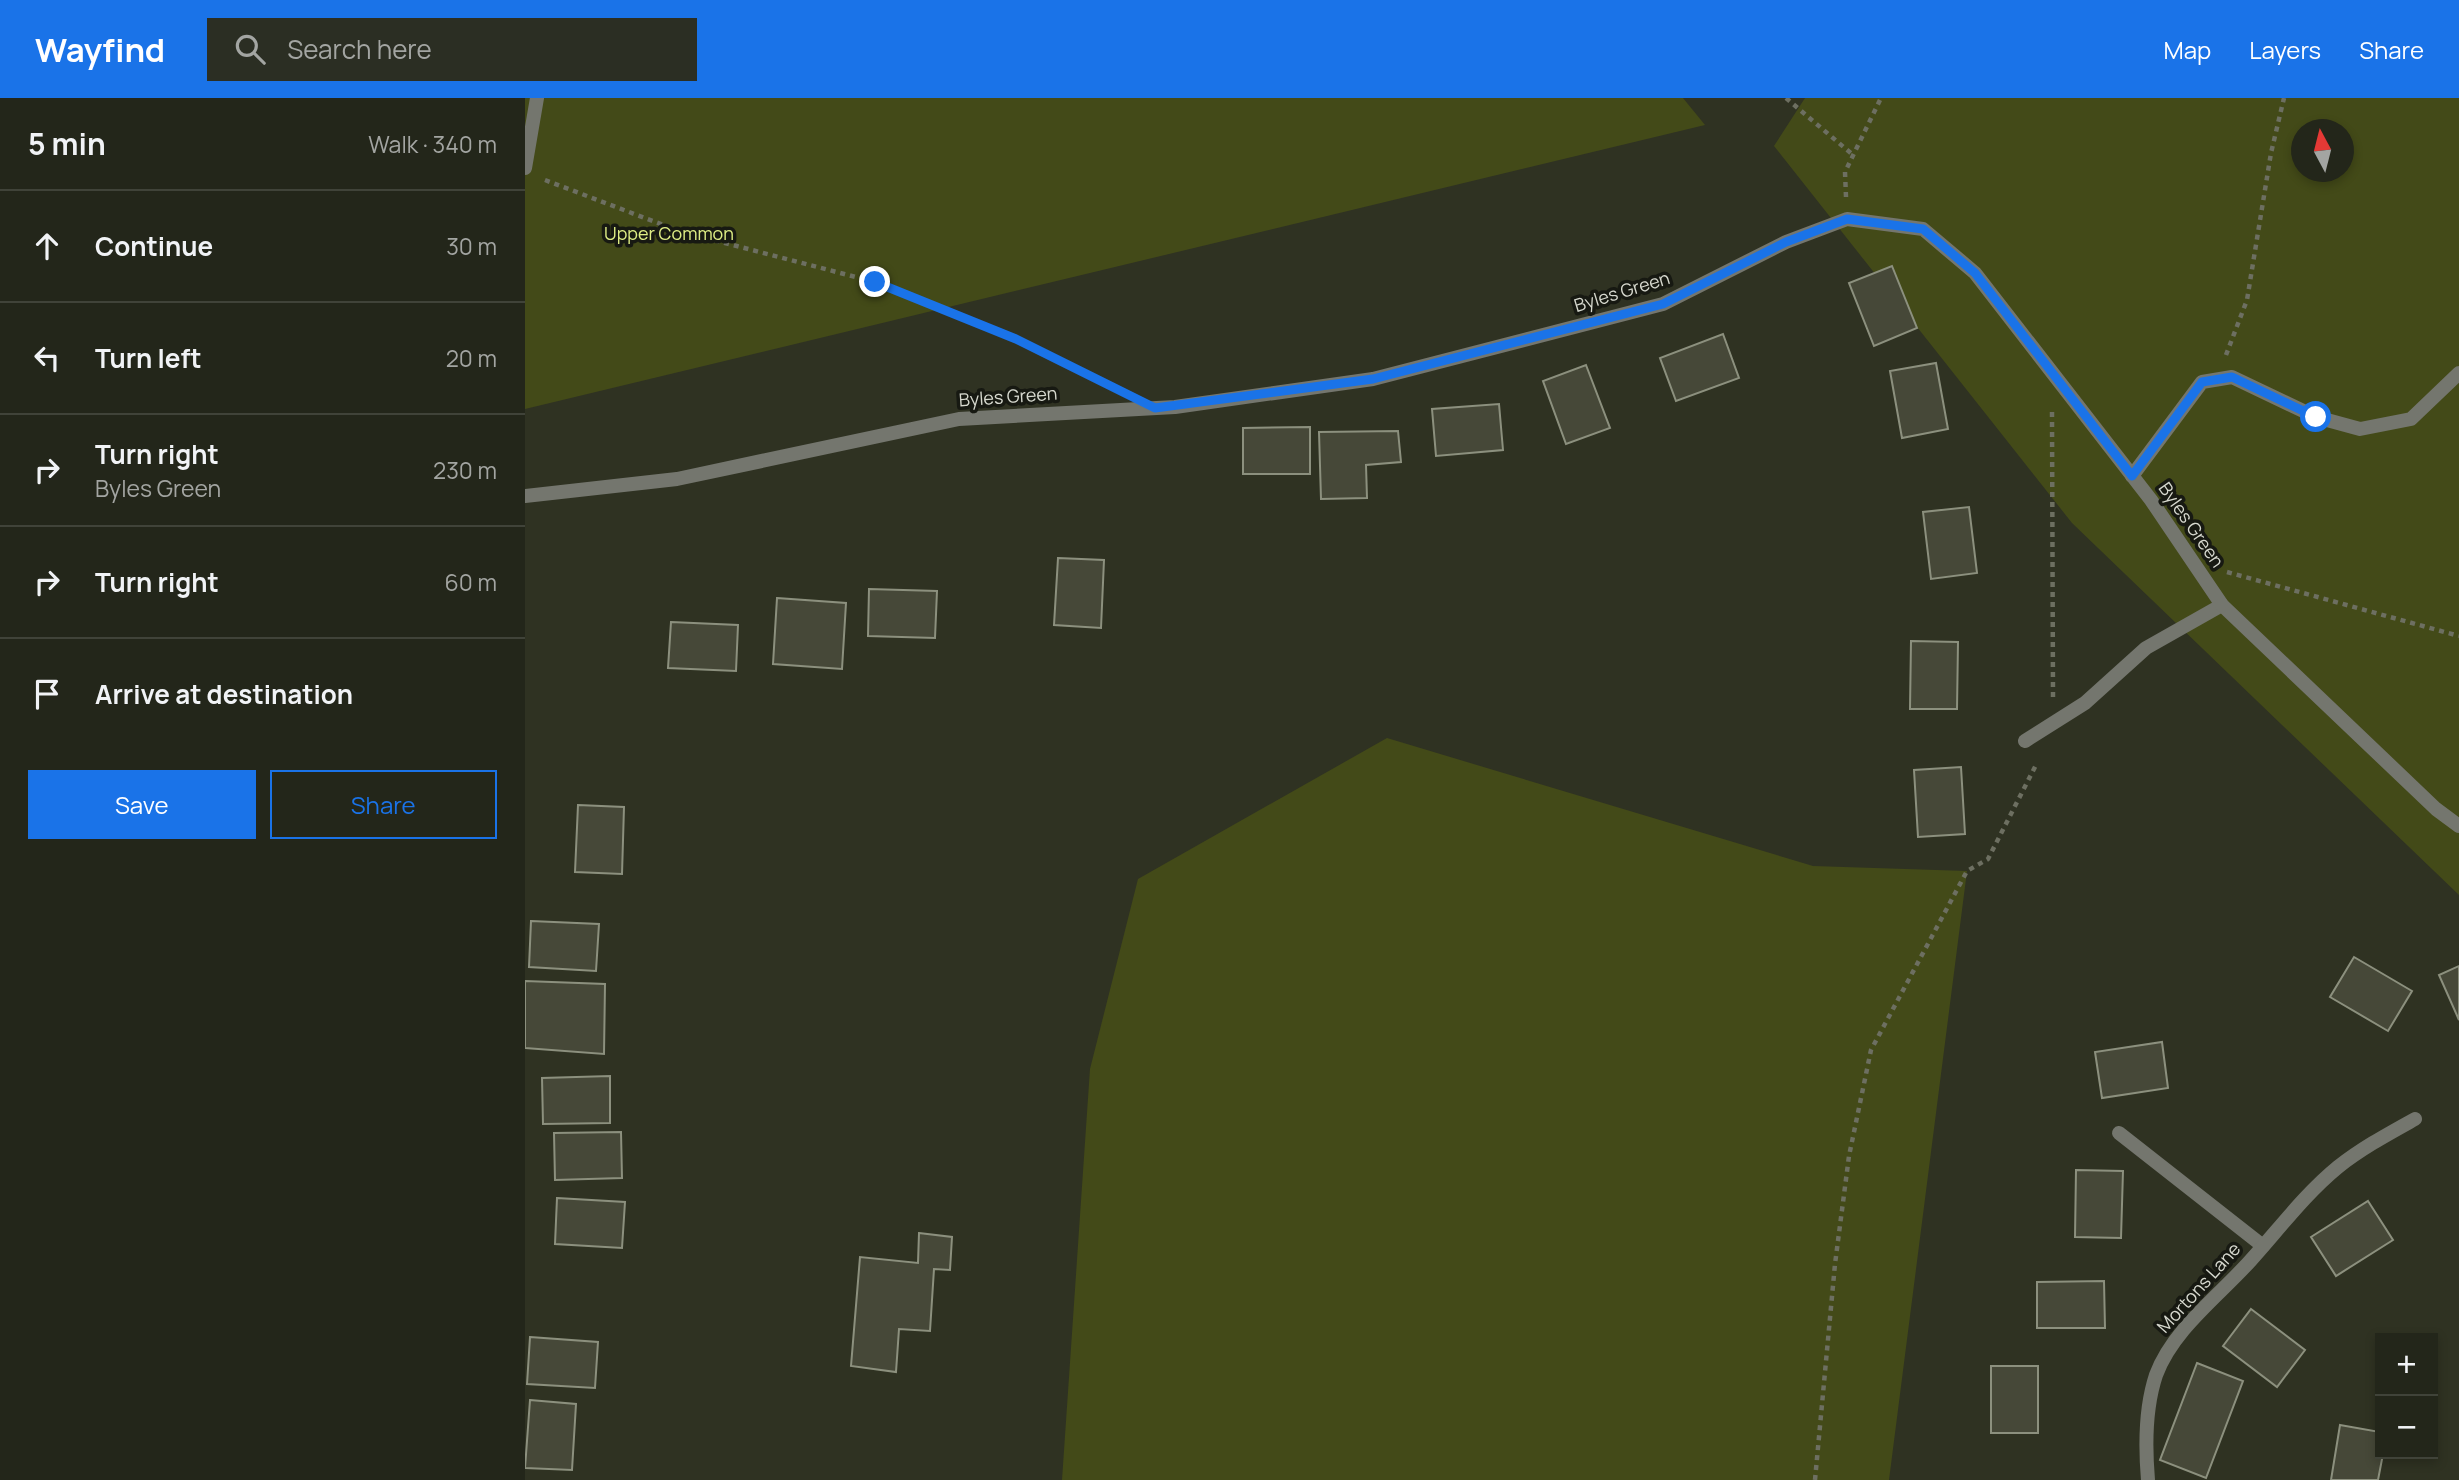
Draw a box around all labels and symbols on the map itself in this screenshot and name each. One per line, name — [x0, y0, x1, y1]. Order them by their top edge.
north arrow — [2291, 119, 2354, 182]
park label: Upper Common — [604, 221, 734, 245]
street label: Byles Green — [1571, 265, 1672, 317]
route end — [859, 266, 890, 297]
street label: Byles Green — [958, 381, 1058, 411]
route start — [2300, 401, 2331, 432]
street label: Byles Green — [2154, 477, 2230, 572]
street label: Mortons Lane — [2151, 1237, 2245, 1338]

